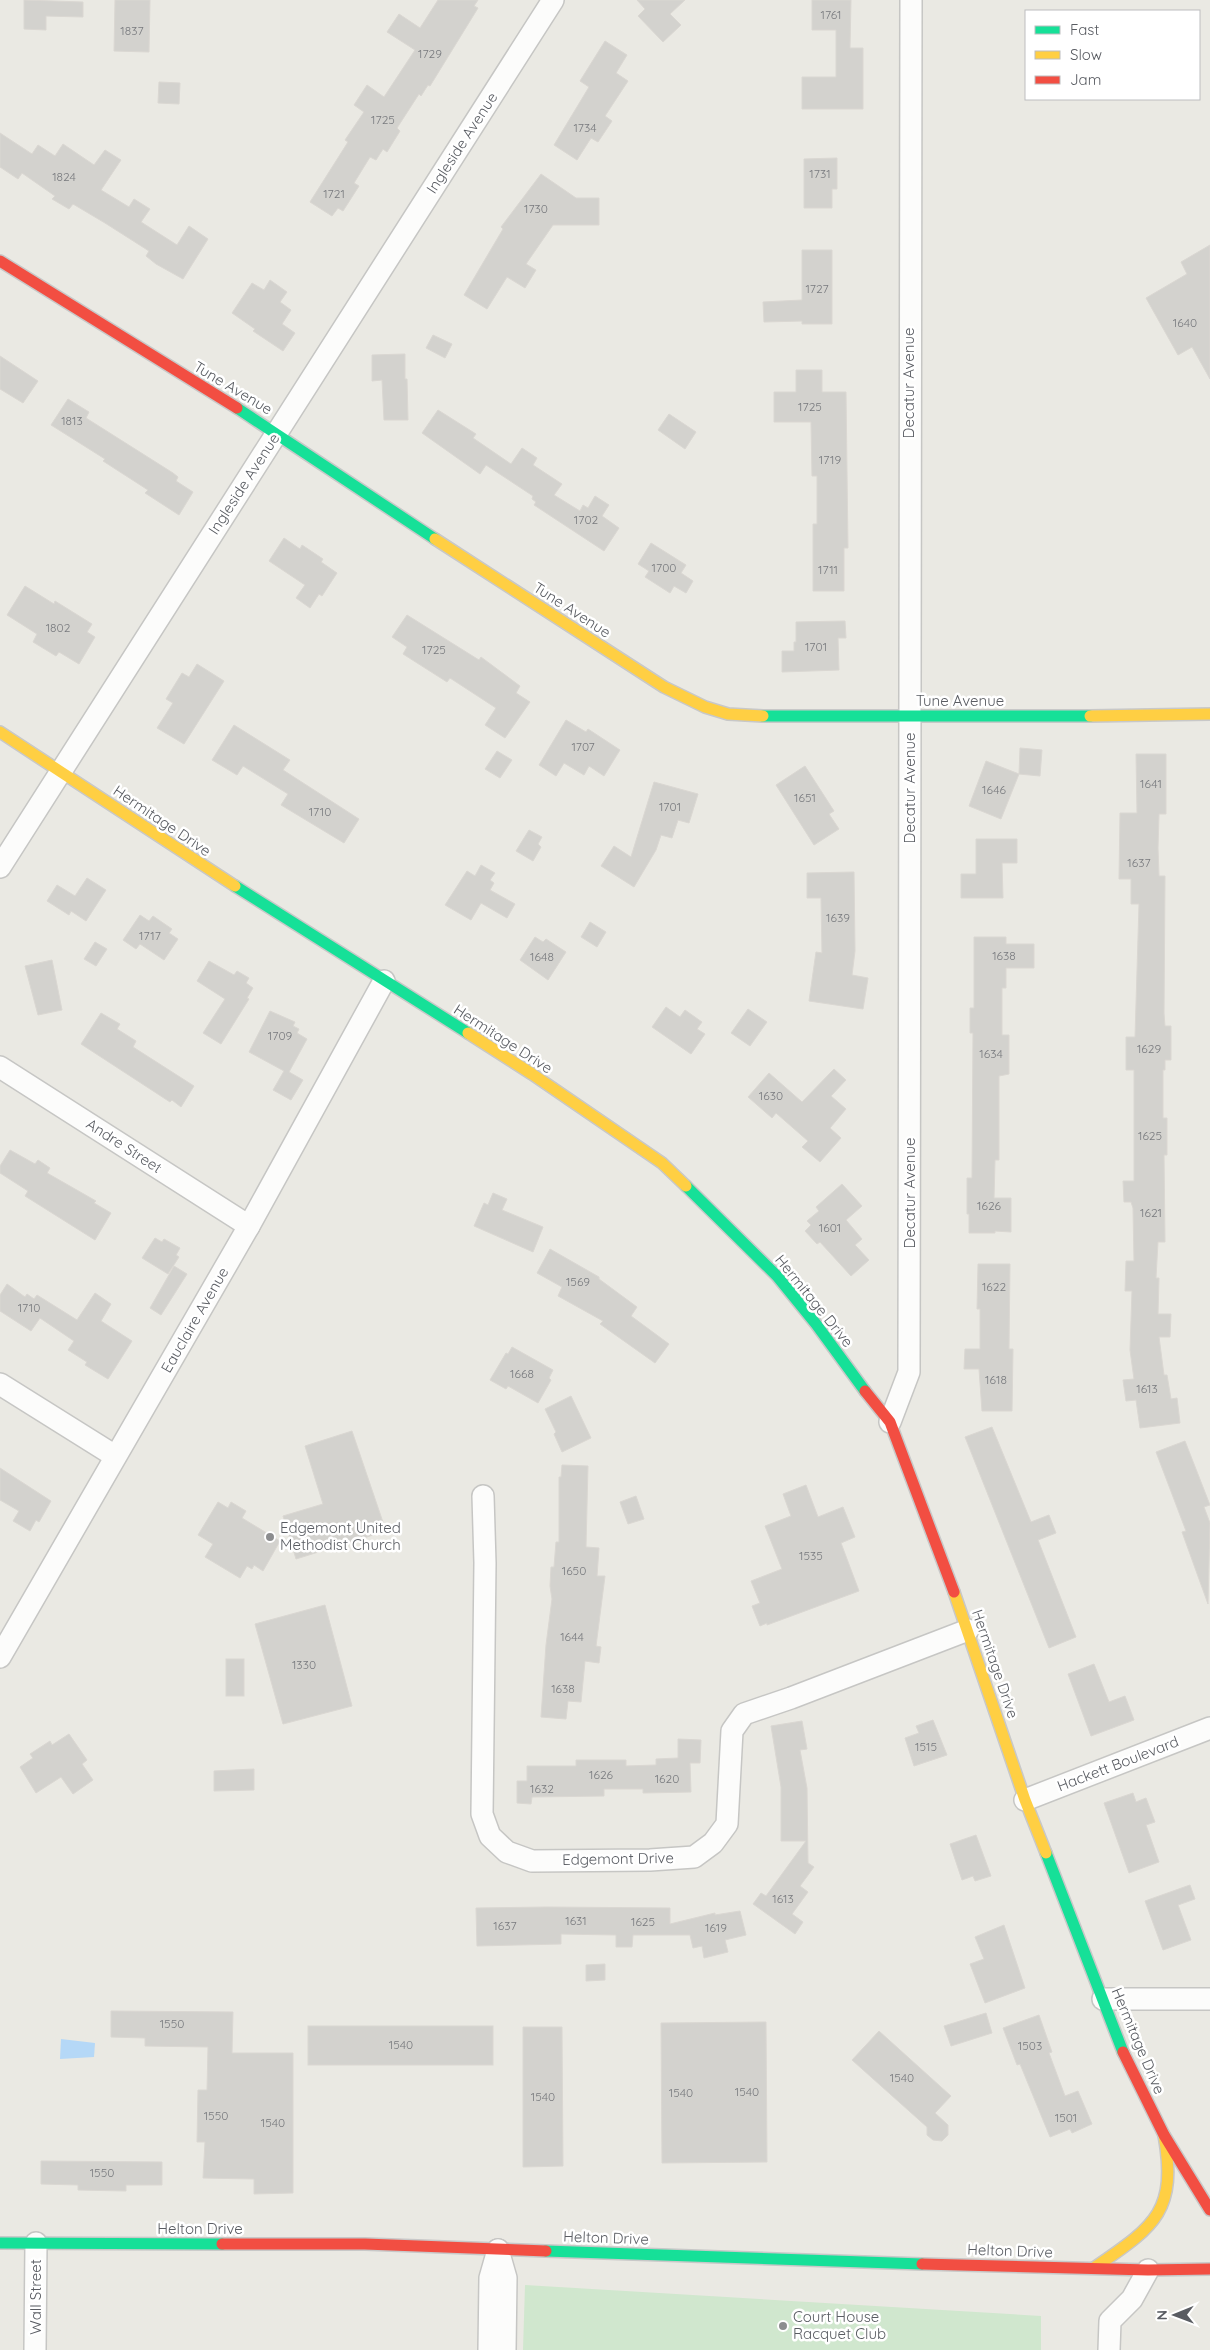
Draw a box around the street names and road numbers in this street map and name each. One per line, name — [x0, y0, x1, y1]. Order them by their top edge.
street label: Ingleside Avenue — [422, 89, 501, 197]
street label: Decatur Avenue — [899, 327, 918, 439]
street label: Tune Avenue — [191, 357, 276, 418]
street label: Ingleside Avenue — [204, 430, 283, 538]
street label: Tune Avenue — [530, 578, 614, 642]
street label: Tune Avenue — [916, 691, 1004, 710]
street label: Decatur Avenue — [900, 732, 919, 844]
street label: Hermitage Drive — [110, 781, 215, 860]
street label: Hermitage Drive — [450, 1000, 556, 1078]
street label: Andre Street — [83, 1114, 166, 1177]
street label: Decatur Avenue — [900, 1137, 919, 1249]
street label: Hermitage Drive — [771, 1250, 858, 1351]
street label: Eauclaire Avenue — [157, 1264, 233, 1376]
street label: Hermitage Drive — [968, 1607, 1023, 1721]
street label: Hackett Boulevard — [1054, 1732, 1181, 1795]
street label: Edgemont Drive — [562, 1848, 674, 1869]
street label: Hermitage Drive — [1107, 1985, 1169, 2097]
street label: Helton Drive — [157, 2219, 243, 2238]
street label: Helton Drive — [563, 2227, 649, 2248]
street label: Helton Drive — [967, 2240, 1053, 2261]
street label: Wall Street — [26, 2259, 45, 2335]

